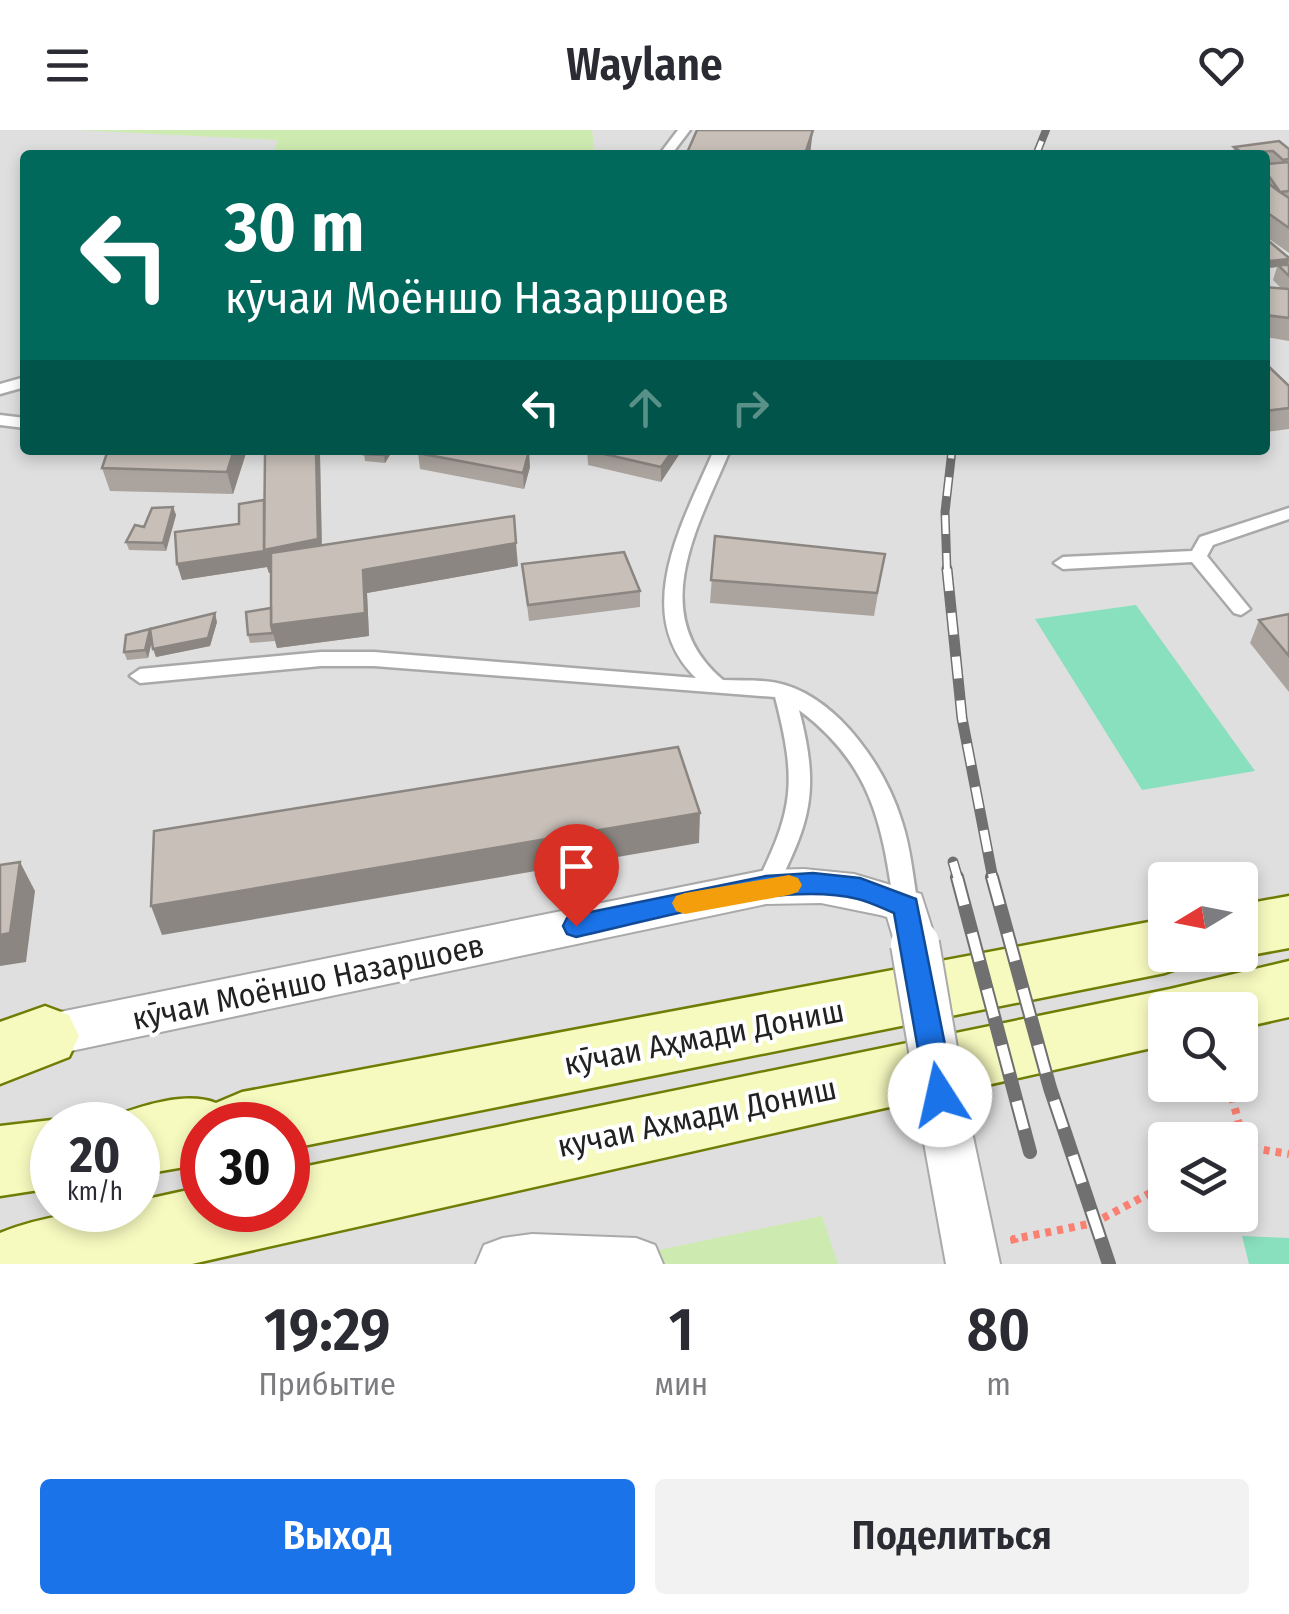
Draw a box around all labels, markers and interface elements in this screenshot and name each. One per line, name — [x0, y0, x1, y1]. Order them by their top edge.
icon: menu — [40, 38, 95, 93]
text: Waylane — [566, 38, 723, 92]
icon: heart — [1194, 38, 1249, 93]
text: 30 m — [225, 186, 364, 270]
icon: left — [60, 190, 190, 320]
text: кӯчаи Моёншо Назаршоев — [225, 271, 729, 325]
icon: left — [513, 380, 568, 435]
icon: ahead — [618, 380, 673, 435]
icon: right — [723, 380, 778, 435]
pin — [534, 824, 619, 927]
icon: arrive — [549, 839, 604, 894]
north arrow — [1148, 862, 1258, 972]
map controls — [1148, 862, 1258, 1232]
street label: кӯчаи Моёншо Назаршоев — [129, 926, 487, 1038]
street label: кӯчаи Аҳмади Дониш — [561, 991, 847, 1083]
button: search — [1148, 992, 1258, 1102]
position arrow — [888, 1043, 992, 1147]
street label: кучаи Ахмади Дониш — [554, 1069, 840, 1165]
speed limit sign: 30 — [180, 1102, 310, 1232]
button: layers — [1148, 1122, 1258, 1232]
text: 20 — [70, 1125, 120, 1185]
text: km/h — [67, 1177, 123, 1207]
text: 19:29 — [264, 1294, 391, 1366]
text: 1 — [669, 1294, 694, 1366]
text: 80 — [967, 1294, 1030, 1366]
text: Прибытие — [259, 1365, 396, 1403]
text: мин — [654, 1365, 708, 1403]
text: m — [986, 1365, 1011, 1403]
button: Выход — [40, 1479, 635, 1594]
button: Поделиться — [655, 1479, 1249, 1594]

